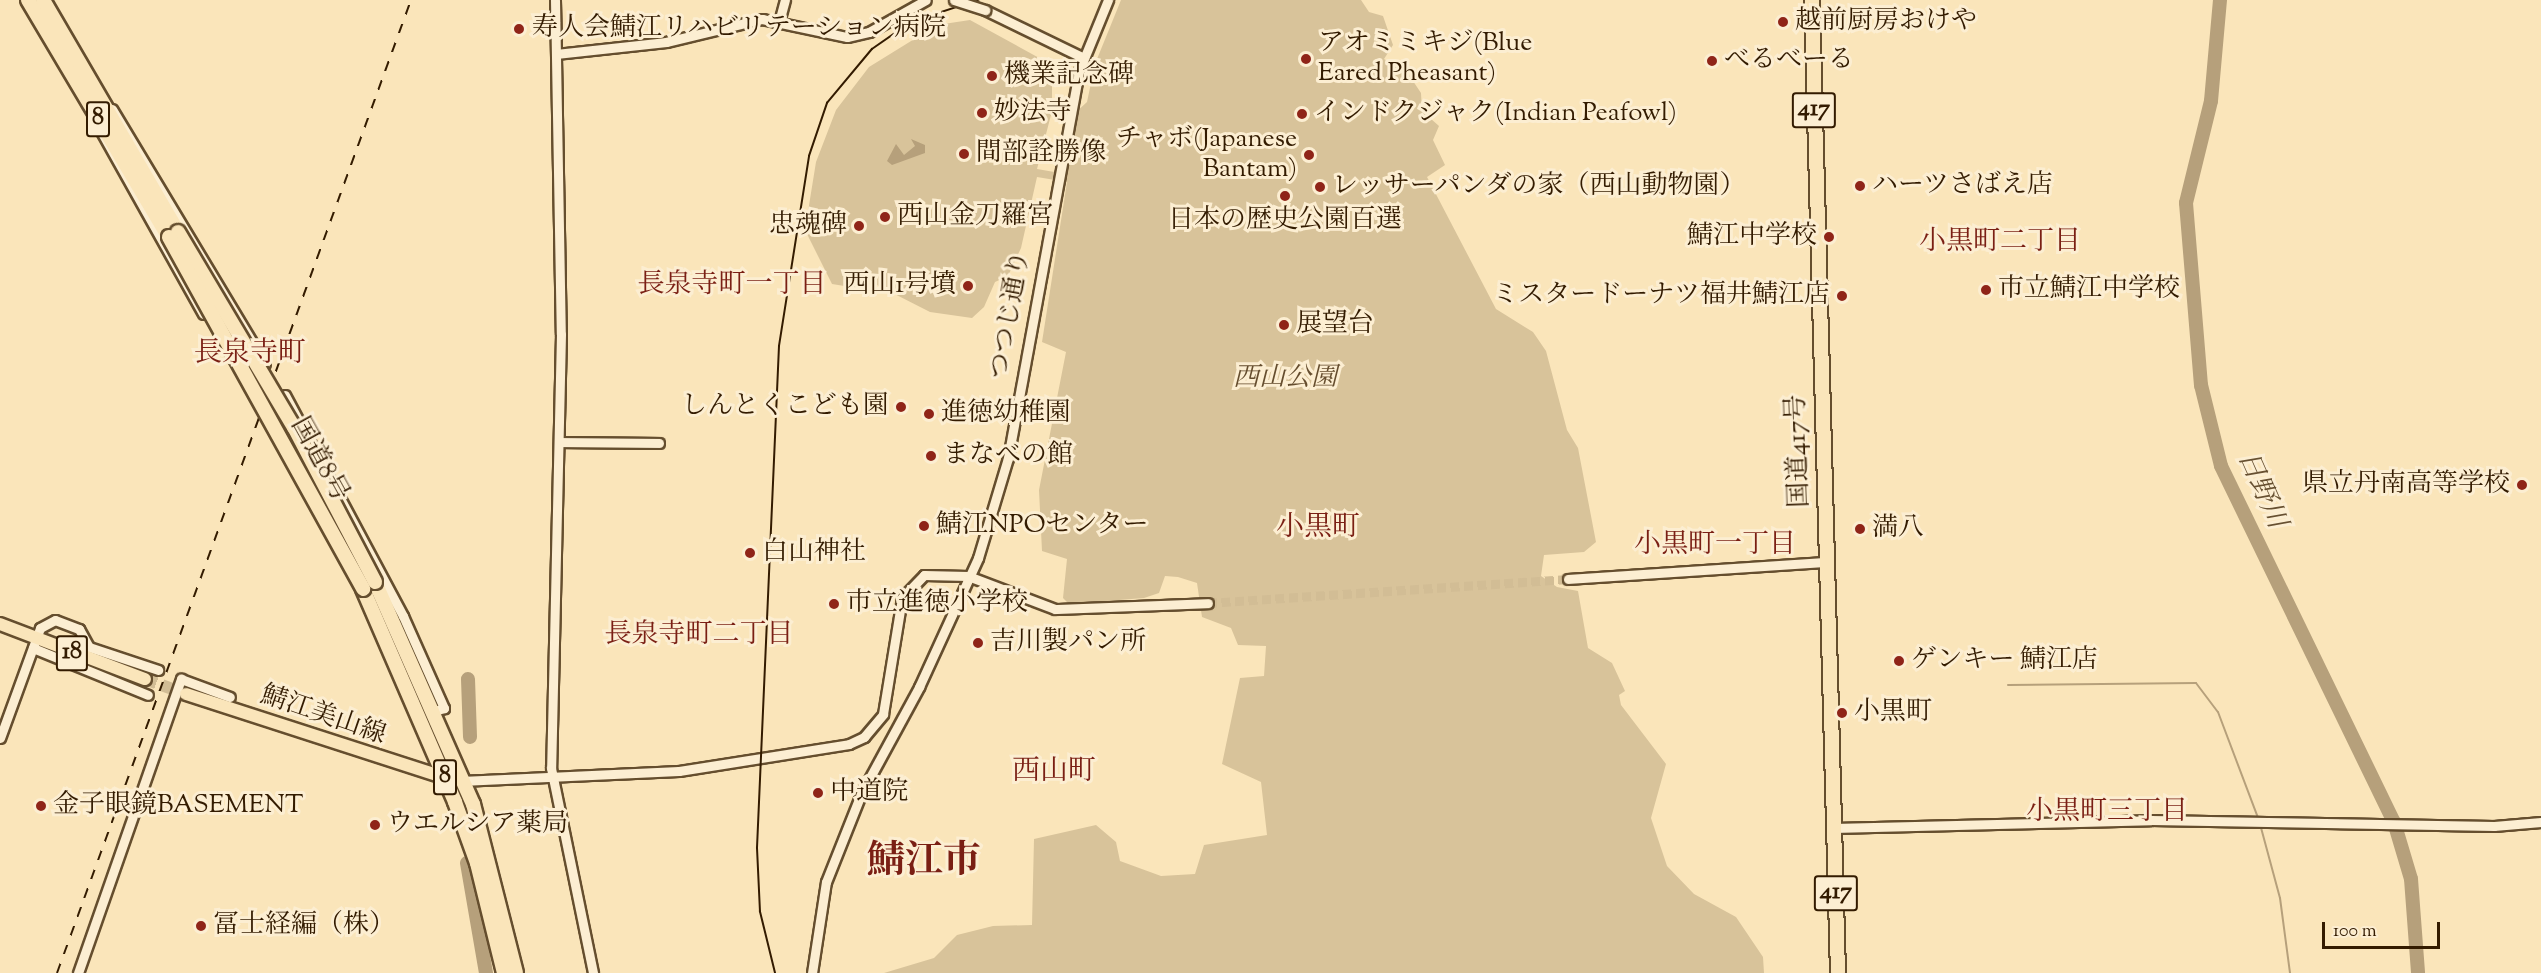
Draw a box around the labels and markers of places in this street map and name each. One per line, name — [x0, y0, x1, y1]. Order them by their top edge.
place label: 越前厨房おけや — [1795, 6, 1977, 38]
place label: 寿人会鯖江リハビリテーション病院 — [532, 13, 948, 45]
marker: 越前厨房おけや — [1776, 15, 1790, 29]
marker: 寿人会鯖江リハビリテーション病院 — [510, 20, 528, 38]
place label: アオミミキジ(Blue Eared Pheasant) — [1318, 28, 1533, 89]
place label: べるべーる — [1724, 45, 1854, 77]
marker: アオミミキジ(Blue Eared Pheasant) — [1299, 52, 1313, 66]
marker: べるべーる — [1705, 54, 1719, 68]
place label: 機業記念碑 — [1004, 60, 1134, 92]
marker: 機業記念碑 — [985, 69, 999, 83]
place label: 妙法寺 — [994, 97, 1072, 129]
place label: インドクジャク(Indian Peafowl) — [1314, 98, 1677, 130]
marker: 妙法寺 — [975, 106, 989, 120]
marker: インドクジャク(Indian Peafowl) — [1295, 107, 1309, 121]
place label: チャボ(Japanese Bantam) — [1114, 124, 1297, 186]
place label: 間部詮勝像 — [976, 138, 1106, 170]
marker: 間部詮勝像 — [957, 147, 971, 161]
marker: チャボ(Japanese Bantam) — [1302, 148, 1316, 162]
place label: ハーツさばえ店 — [1872, 170, 2054, 202]
place label: レッサーパンダの家（西山動物園） — [1332, 171, 1748, 203]
marker: ハーツさばえ店 — [1853, 179, 1867, 193]
marker: レッサーパンダの家（西山動物園） — [1313, 180, 1327, 194]
marker: 日本の歴史公園百選 — [1278, 189, 1292, 203]
place label: 西山金刀羅宮 — [897, 201, 1053, 233]
place label: 日本の歴史公園百選 — [1168, 205, 1402, 237]
place label: 忠魂碑 — [769, 210, 847, 242]
marker: 西山金刀羅宮 — [878, 210, 892, 224]
marker: 忠魂碑 — [852, 219, 866, 233]
place label: 鯖江中学校 — [1687, 221, 1817, 253]
marker: 鯖江中学校 — [1822, 230, 1836, 244]
place label: 西山1号墳 — [843, 270, 956, 302]
place label: 市立鯖江中学校 — [1998, 274, 2180, 306]
marker: 西山1号墳 — [961, 279, 975, 293]
place label: ミスタードーナツ福井鯖江店 — [1492, 280, 1830, 312]
marker: 市立鯖江中学校 — [1979, 283, 1993, 297]
marker: ミスタードーナツ福井鯖江店 — [1835, 289, 1849, 303]
place label: 展望台 — [1296, 309, 1374, 341]
marker: 展望台 — [1277, 318, 1291, 332]
place label: しんとくこども園 — [681, 391, 889, 423]
place label: 進徳幼稚園 — [941, 398, 1071, 430]
marker: しんとくこども園 — [894, 400, 908, 414]
marker: 進徳幼稚園 — [922, 407, 936, 421]
place label: まなべの館 — [943, 440, 1073, 472]
marker: まなべの館 — [924, 449, 938, 463]
place label: 県立丹南高等学校 — [2302, 469, 2510, 501]
marker: 県立丹南高等学校 — [2515, 478, 2529, 492]
place label: 鯖江NPOセンター — [936, 510, 1150, 542]
place label: 満八 — [1872, 513, 1924, 545]
marker: 鯖江NPOセンター — [917, 519, 931, 533]
marker: 満八 — [1853, 522, 1867, 536]
place label: 白山神社 — [762, 537, 866, 569]
marker: 白山神社 — [743, 546, 757, 560]
place label: 市立進徳小学校 — [846, 588, 1028, 620]
marker: 市立進徳小学校 — [827, 597, 841, 611]
place label: 吉川製パン所 — [990, 627, 1146, 659]
marker: 吉川製パン所 — [971, 636, 985, 650]
place label: ゲンキー 鯖江店 — [1911, 645, 2099, 677]
marker: ゲンキー 鯖江店 — [1892, 654, 1906, 668]
place label: 小黒町 — [1854, 697, 1932, 729]
marker: 小黒町 — [1835, 706, 1849, 720]
place label: 中道院 — [830, 777, 908, 809]
marker: 中道院 — [811, 786, 825, 800]
place label: 金子眼鏡BASEMENT — [53, 790, 303, 822]
marker: 金子眼鏡BASEMENT — [34, 799, 48, 813]
place label: ウエルシア薬局 — [387, 809, 569, 841]
marker: ウエルシア薬局 — [368, 818, 382, 832]
place label: 冨士経編（株） — [213, 910, 395, 942]
marker: 冨士経編（株） — [194, 919, 208, 933]

